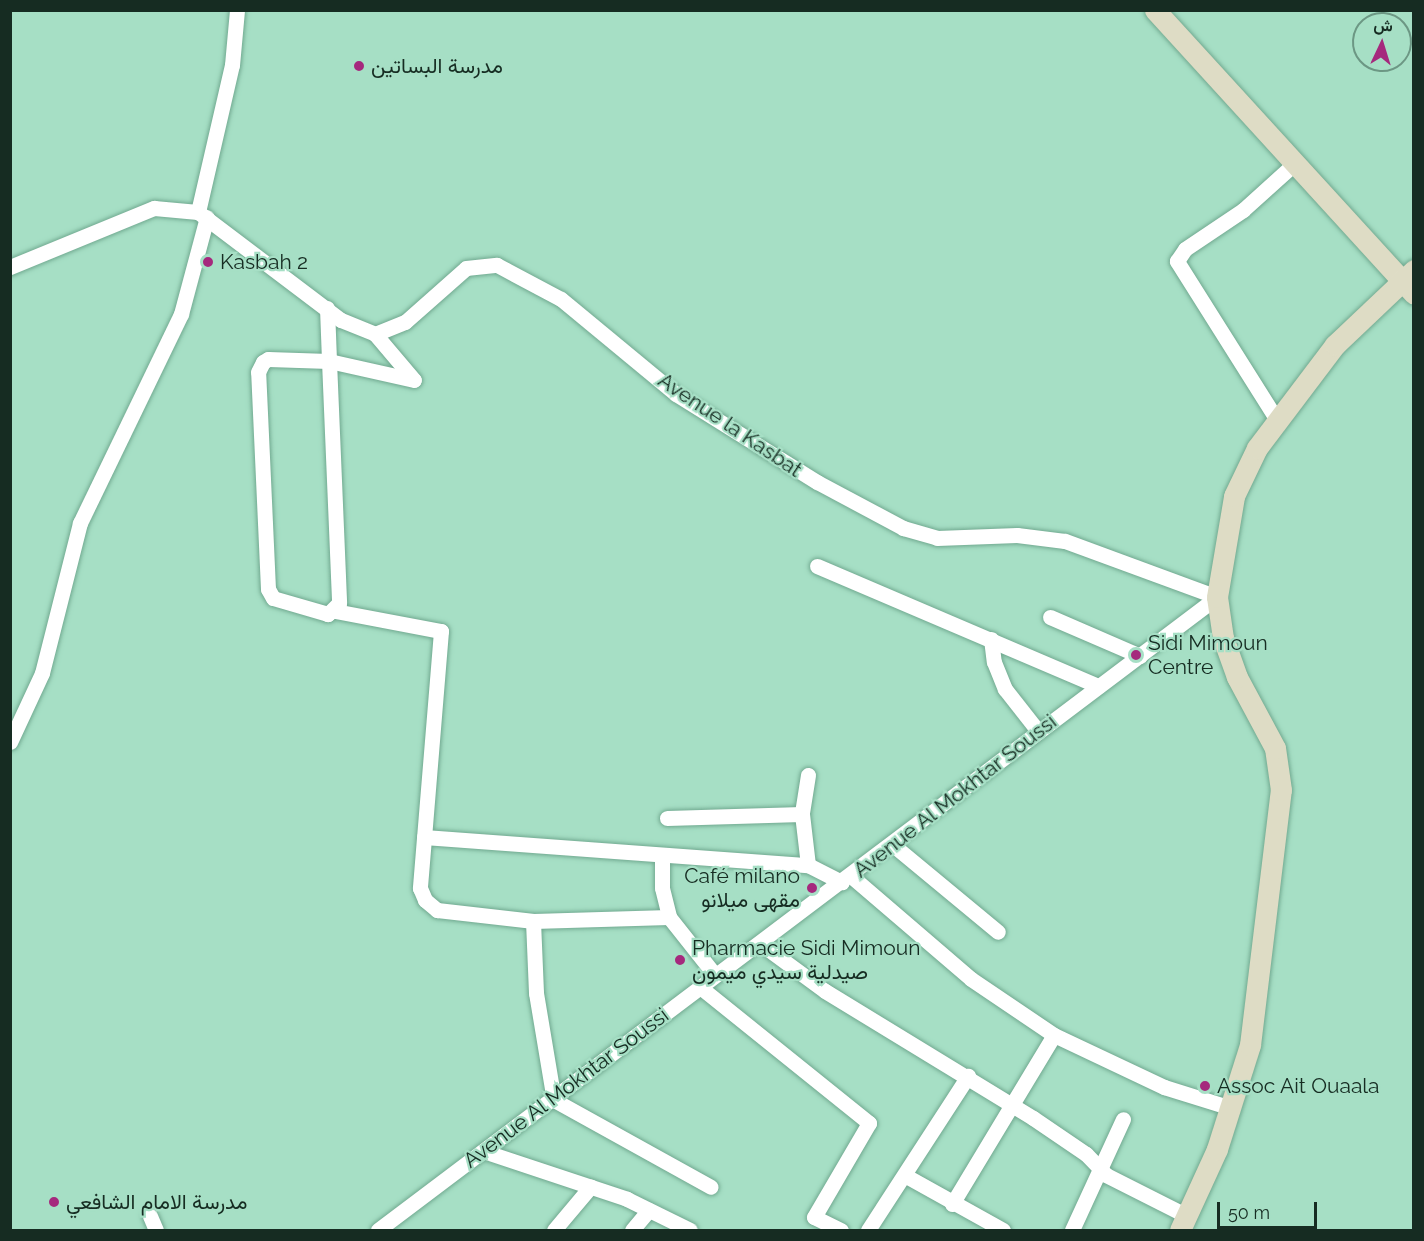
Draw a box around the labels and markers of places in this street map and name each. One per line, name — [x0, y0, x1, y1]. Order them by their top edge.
place label: مدرسة البساتين — [371, 53, 503, 79]
marker: مدرسة البساتين — [352, 59, 366, 73]
place label: Kasbah 2 — [220, 249, 308, 275]
marker: Kasbah 2 — [201, 255, 215, 269]
place label: Sidi Mimoun Centre — [1148, 630, 1268, 680]
marker: Sidi Mimoun Centre — [1129, 648, 1143, 662]
place label: Café milano مقهى ميلانو — [684, 863, 800, 913]
marker: Café milano مقهى ميلانو — [805, 881, 819, 895]
place label: Pharmacie Sidi Mimoun صيدلية سيدي ميمون — [692, 935, 920, 985]
marker: Pharmacie Sidi Mimoun صيدلية سيدي ميمون — [673, 953, 687, 967]
place label: Assoc Ait Ouaala — [1217, 1073, 1380, 1099]
marker: Assoc Ait Ouaala — [1198, 1079, 1212, 1093]
place label: مدرسة الامام الشافعي — [66, 1189, 247, 1215]
marker: مدرسة الامام الشافعي — [47, 1195, 61, 1209]

